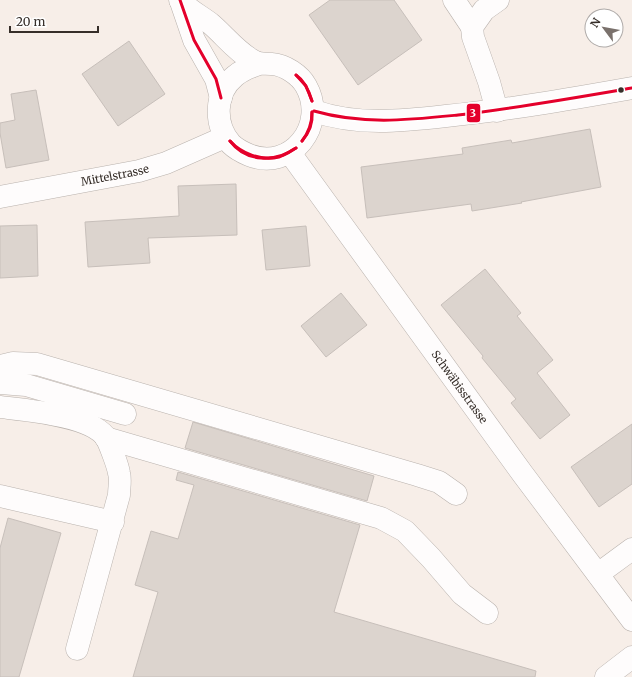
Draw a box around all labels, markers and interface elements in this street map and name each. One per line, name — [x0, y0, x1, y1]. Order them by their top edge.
scale bar — [10, 8, 98, 34]
north arrow — [584, 8, 624, 48]
text: 20 m — [16, 14, 45, 29]
text: N — [587, 15, 604, 30]
unlabelled marker — [616, 85, 626, 95]
line badge: 3 — [466, 103, 481, 123]
text: 3 — [470, 106, 476, 120]
street label: Mittelstrasse — [80, 161, 151, 189]
street label: Schwäbisstrasse — [428, 348, 491, 426]

